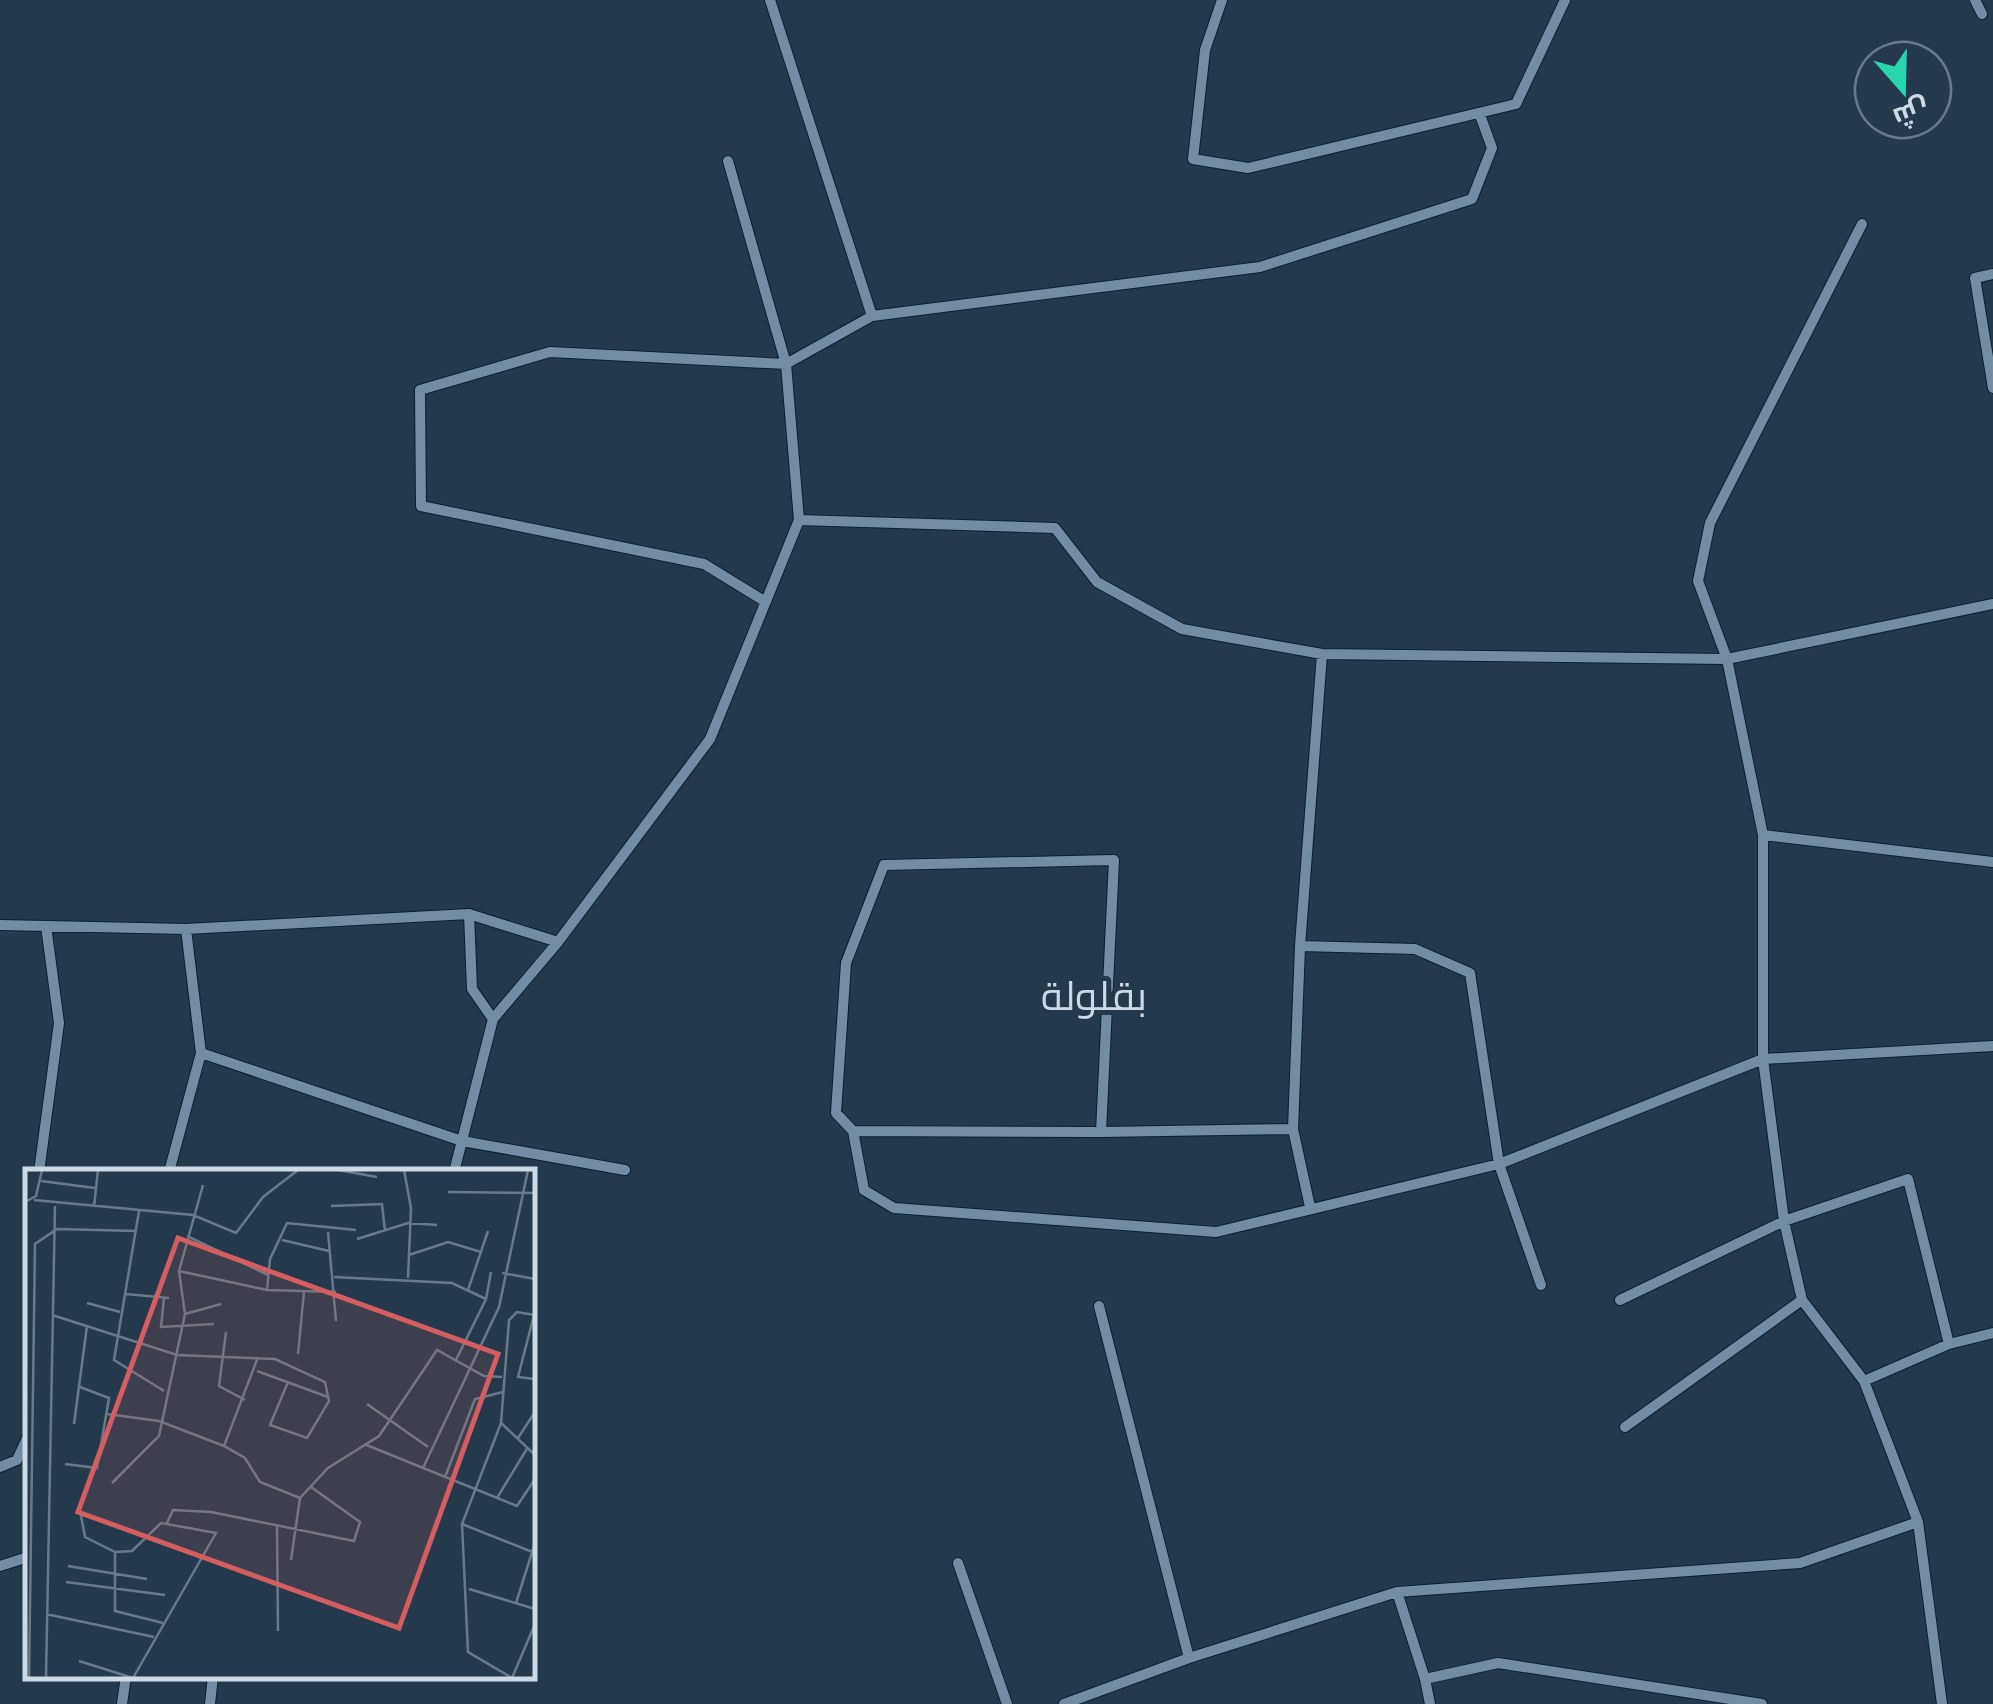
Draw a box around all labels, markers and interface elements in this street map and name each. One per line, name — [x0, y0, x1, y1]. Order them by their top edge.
north arrow — [1853, 40, 1953, 140]
text: ش — [1888, 89, 1935, 137]
district label: بقلولة — [1041, 970, 1147, 1024]
inset map — [25, 1169, 535, 1679]

